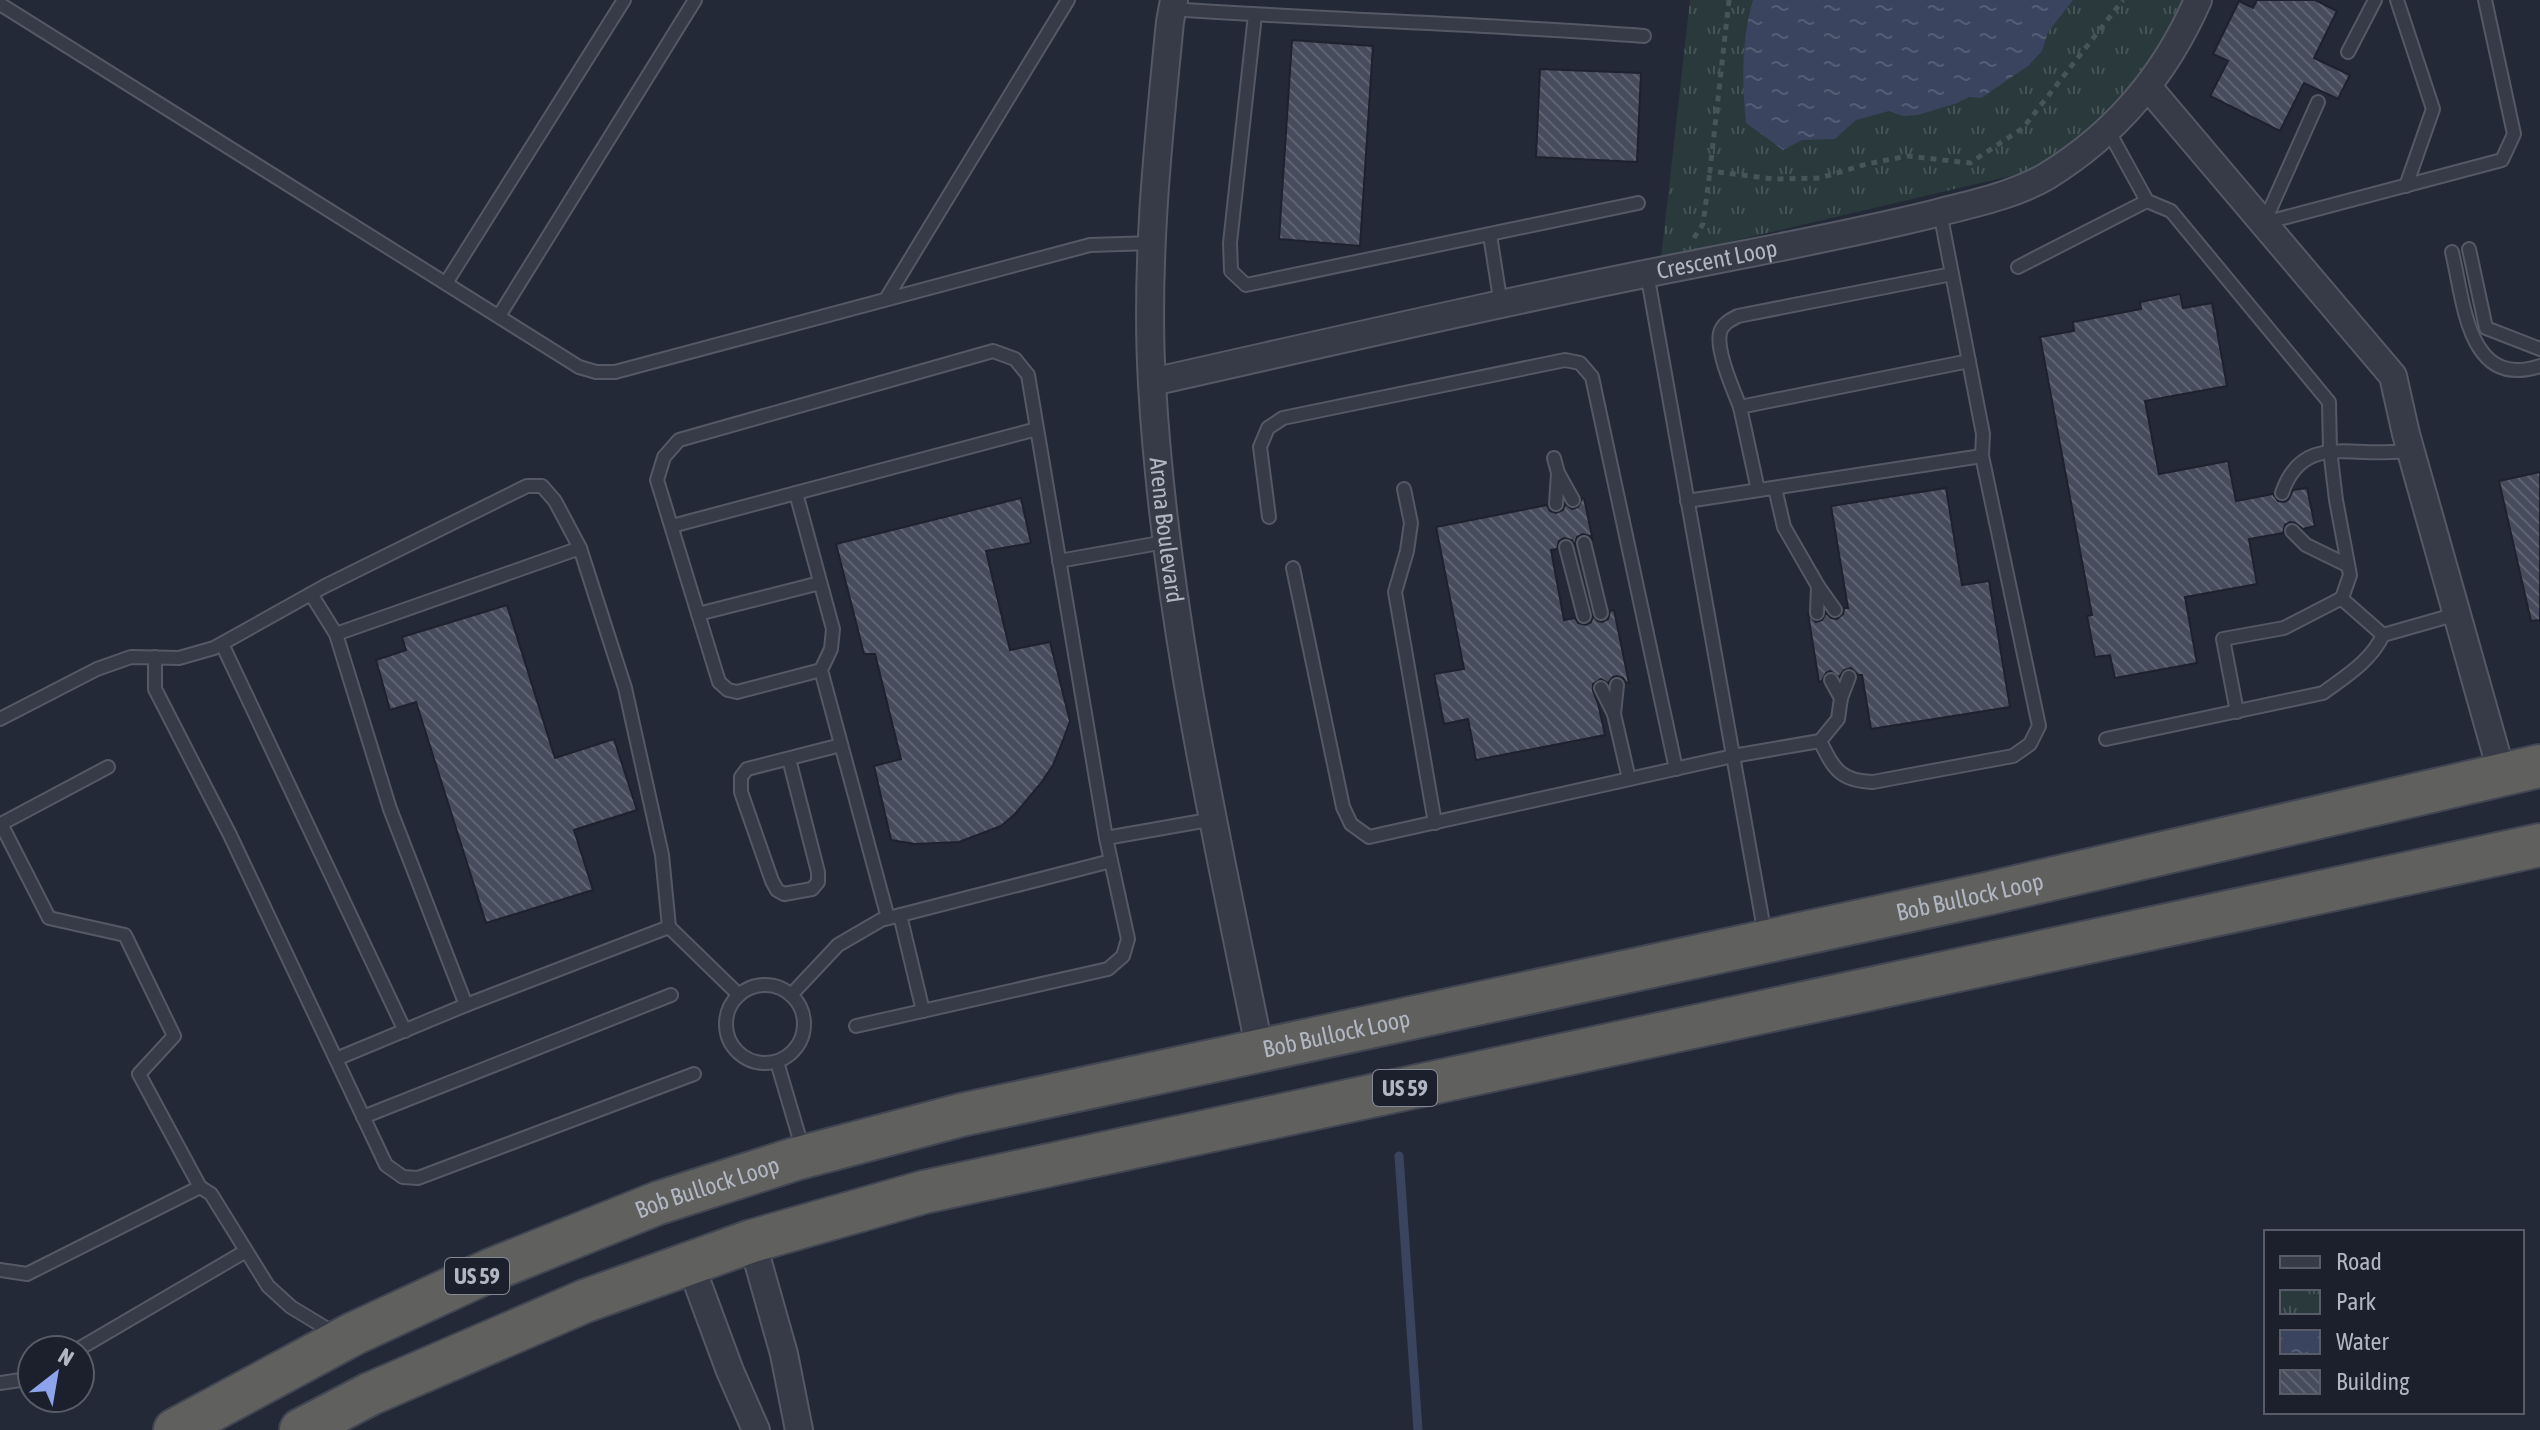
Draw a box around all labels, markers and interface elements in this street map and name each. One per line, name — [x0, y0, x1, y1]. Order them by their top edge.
street label: Crescent Loop — [1654, 234, 1779, 284]
street label: Arena Boulevard — [1145, 456, 1189, 605]
street label: Bob Bullock Loop — [1894, 867, 2046, 926]
street label: Bob Bullock Loop — [1260, 1005, 1413, 1063]
road number: US 59 — [1373, 1070, 1437, 1106]
street label: Bob Bullock Loop — [631, 1151, 783, 1224]
legend — [2264, 1230, 2524, 1414]
text: Road — [2336, 1248, 2382, 1275]
road number: US 59 — [445, 1258, 509, 1294]
text: Park — [2336, 1288, 2377, 1315]
text: Water — [2336, 1328, 2389, 1355]
north arrow — [16, 1334, 96, 1414]
text: N — [54, 1342, 79, 1371]
text: Building — [2336, 1368, 2410, 1395]

